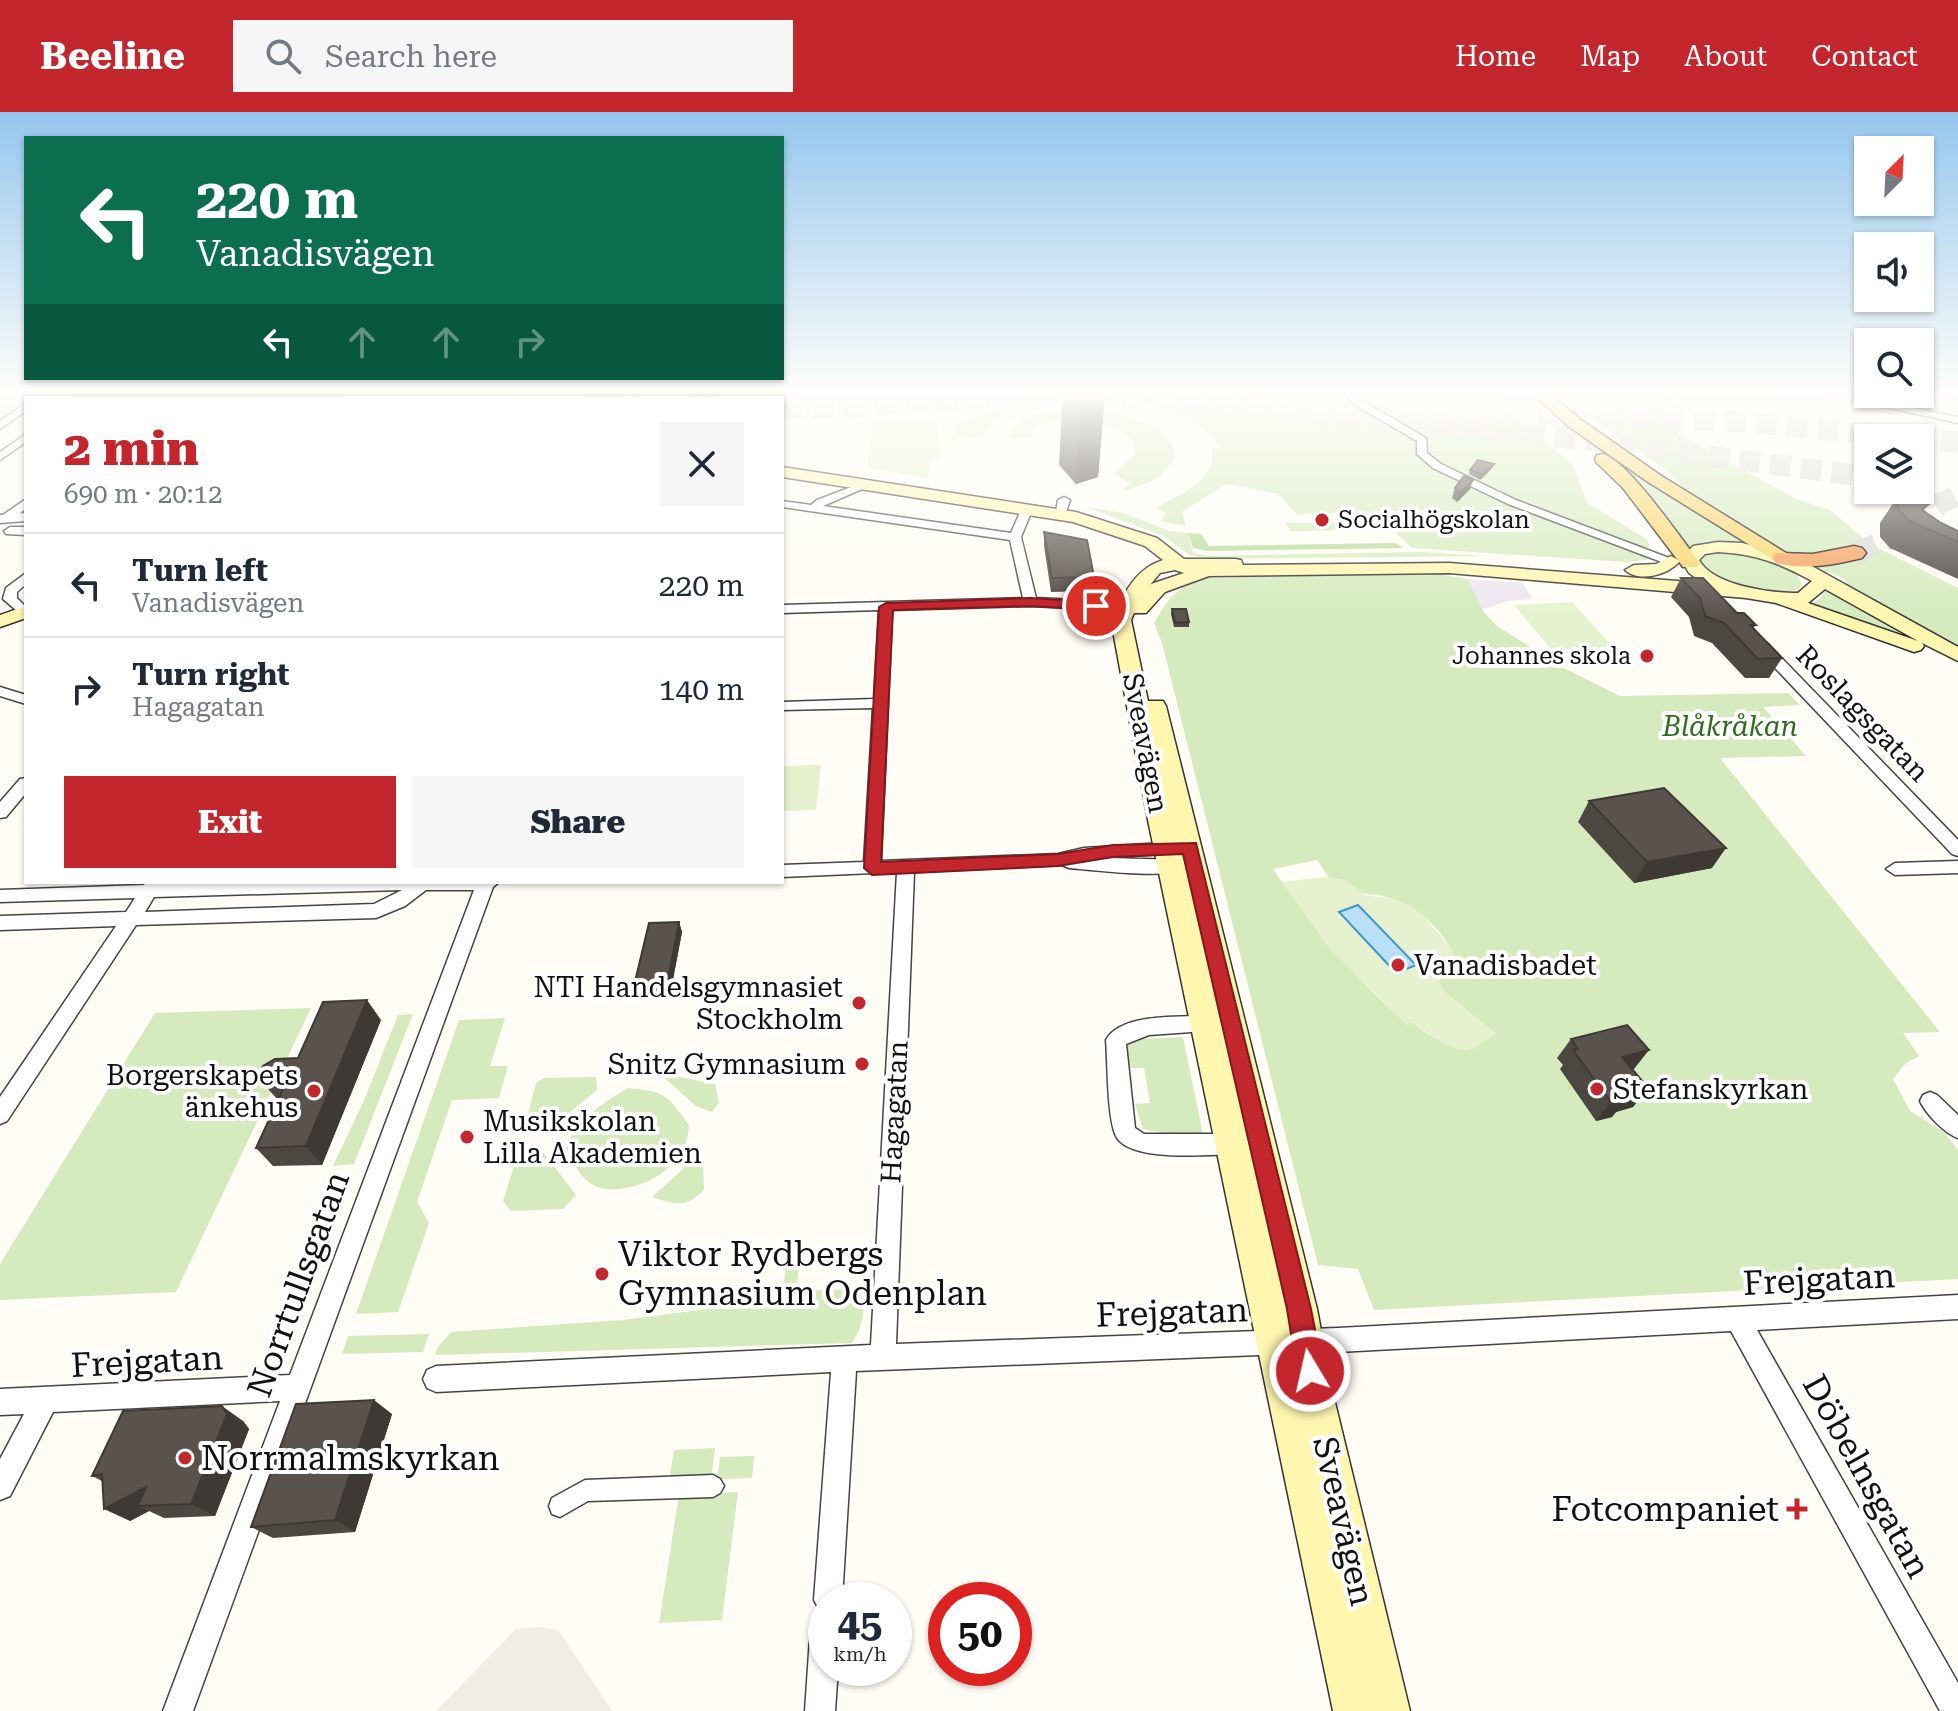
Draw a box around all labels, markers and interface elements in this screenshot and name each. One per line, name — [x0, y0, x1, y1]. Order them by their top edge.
search box — [233, 20, 793, 92]
text: Beeline — [40, 34, 185, 78]
icon: search — [261, 34, 305, 78]
text: Search here — [325, 39, 497, 74]
text: Home — [1455, 40, 1536, 73]
text: Map — [1580, 40, 1640, 73]
text: About — [1684, 40, 1767, 73]
text: Contact — [1811, 40, 1918, 73]
north arrow — [1854, 136, 1934, 216]
map controls — [1854, 136, 1934, 504]
text: 220 m — [196, 166, 358, 232]
icon: left — [64, 168, 168, 272]
button: sound — [1854, 232, 1934, 312]
text: Vanadisvägen — [196, 233, 434, 275]
icon: left — [256, 320, 300, 364]
icon: ahead — [340, 320, 384, 364]
icon: ahead — [424, 320, 468, 364]
icon: right — [508, 320, 552, 364]
button: search — [1854, 328, 1934, 408]
text: 2 min — [64, 421, 199, 477]
button: close — [660, 422, 744, 506]
button: layers — [1854, 424, 1934, 504]
text: 690 m · 20:12 — [64, 479, 223, 509]
place label: Socialhögskolan — [1338, 506, 1530, 534]
marker: Socialhögskolan — [1313, 511, 1331, 529]
text: Turn left — [132, 553, 268, 588]
icon: left — [64, 563, 108, 607]
text: 220 m — [659, 568, 744, 603]
pin — [1062, 572, 1130, 640]
icon: arrive — [1074, 584, 1118, 628]
text: Vanadisvägen — [132, 588, 304, 618]
street label: Roslagsgatan — [1790, 638, 1936, 788]
place label: Johannes skola — [1452, 642, 1631, 670]
marker: Johannes skola — [1638, 647, 1656, 665]
text: Turn right — [132, 657, 289, 692]
icon: right — [64, 667, 108, 711]
street label: Sveavägen — [1116, 670, 1175, 816]
text: 140 m — [659, 672, 744, 707]
text: Hagagatan — [132, 692, 265, 722]
park label: Blåkråkan — [1661, 710, 1798, 743]
button: Exit — [64, 776, 396, 868]
button: Share — [412, 776, 744, 868]
place label: Vanadisbadet — [1414, 949, 1597, 982]
marker: Vanadisbadet — [1389, 956, 1407, 974]
place label: NTI Handelsgymnasiet Stockholm — [533, 971, 843, 1036]
marker: NTI Handelsgymnasiet Stockholm — [850, 994, 868, 1012]
street label: Hagagatan — [874, 1040, 915, 1184]
place label: Snitz Gymnasium — [608, 1048, 846, 1081]
marker: Snitz Gymnasium — [853, 1055, 871, 1073]
place label: Borgerskapets änkehus — [106, 1059, 298, 1124]
place label: Stefanskyrkan — [1613, 1073, 1808, 1106]
marker: Stefanskyrkan — [1588, 1080, 1606, 1098]
marker: Borgerskapets änkehus — [305, 1082, 323, 1100]
place label: Musikskolan Lilla Akademien — [483, 1105, 702, 1170]
marker: Musikskolan Lilla Akademien — [458, 1128, 476, 1146]
street label: Norrtullsgatan — [239, 1166, 357, 1402]
place label: Viktor Rydbergs Gymnasium Odenplan — [618, 1234, 987, 1313]
street label: Frejgatan — [1742, 1255, 1896, 1303]
marker: Viktor Rydbergs Gymnasium Odenplan — [593, 1265, 611, 1283]
street label: Frejgatan — [1095, 1289, 1249, 1335]
position arrow — [1268, 1329, 1352, 1413]
street label: Frejgatan — [70, 1337, 224, 1385]
street label: Döbelnsgatan — [1795, 1367, 1939, 1585]
street label: Sveavägen — [1305, 1432, 1383, 1610]
place label: Norrmalmskyrkan — [201, 1438, 500, 1478]
marker: Norrmalmskyrkan — [176, 1449, 194, 1467]
place label: Fotcompaniet — [1552, 1489, 1779, 1529]
marker: Fotcompaniet — [1786, 1498, 1808, 1520]
speed limit sign: 50 — [928, 1582, 1032, 1686]
text: 45 — [838, 1600, 882, 1647]
text: km/h — [833, 1642, 887, 1666]

